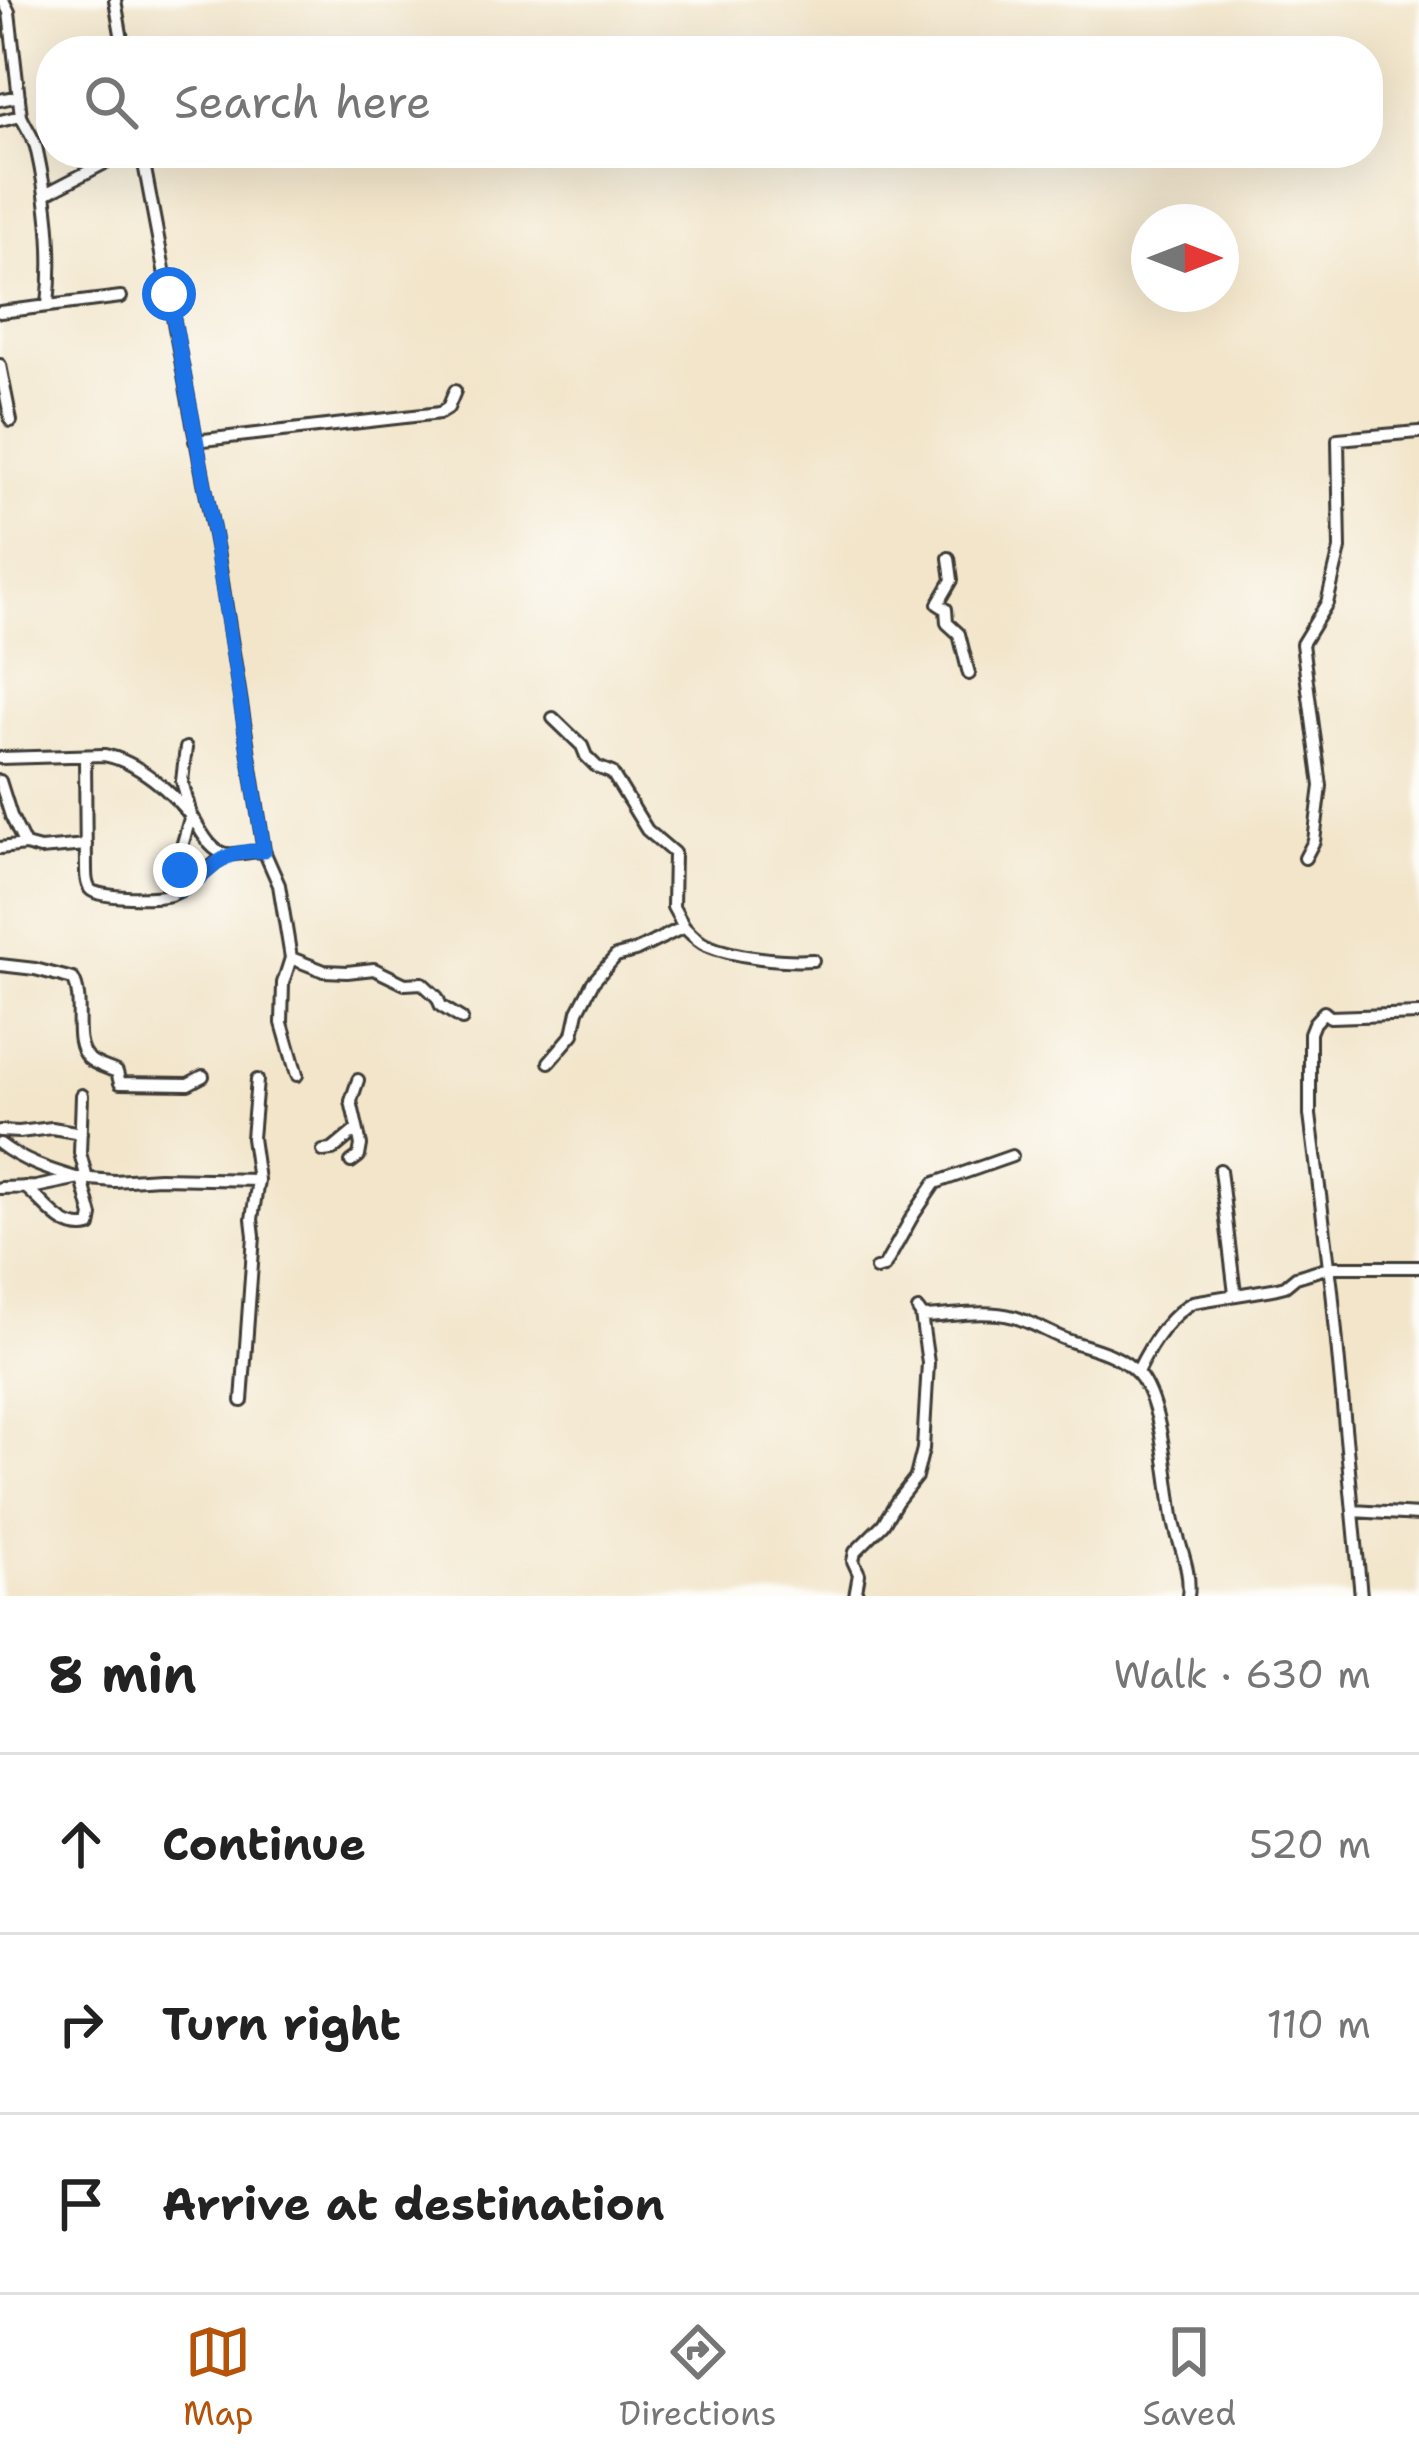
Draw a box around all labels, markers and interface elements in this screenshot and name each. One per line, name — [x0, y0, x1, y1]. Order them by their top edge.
search box — [36, 36, 1383, 168]
icon: search — [78, 69, 144, 135]
text: Search here — [174, 72, 431, 132]
north arrow — [1131, 204, 1239, 312]
route start — [142, 267, 196, 321]
route end — [153, 843, 207, 897]
text: 8 min — [48, 1640, 197, 1708]
text: Walk · 630 m — [1114, 1648, 1371, 1700]
icon: ahead — [48, 1811, 114, 1877]
text: Continue — [162, 1814, 366, 1874]
text: 520 m — [1249, 1818, 1371, 1870]
icon: right — [48, 1991, 114, 2057]
text: Turn right — [162, 1994, 401, 2054]
text: 110 m — [1267, 1998, 1371, 2050]
icon: arrive — [48, 2171, 114, 2237]
text: Arrive at destination — [162, 2174, 665, 2234]
tab: Map — [183, 2319, 254, 2436]
tab: Directions — [619, 2319, 777, 2436]
tab: Saved — [1142, 2319, 1236, 2436]

